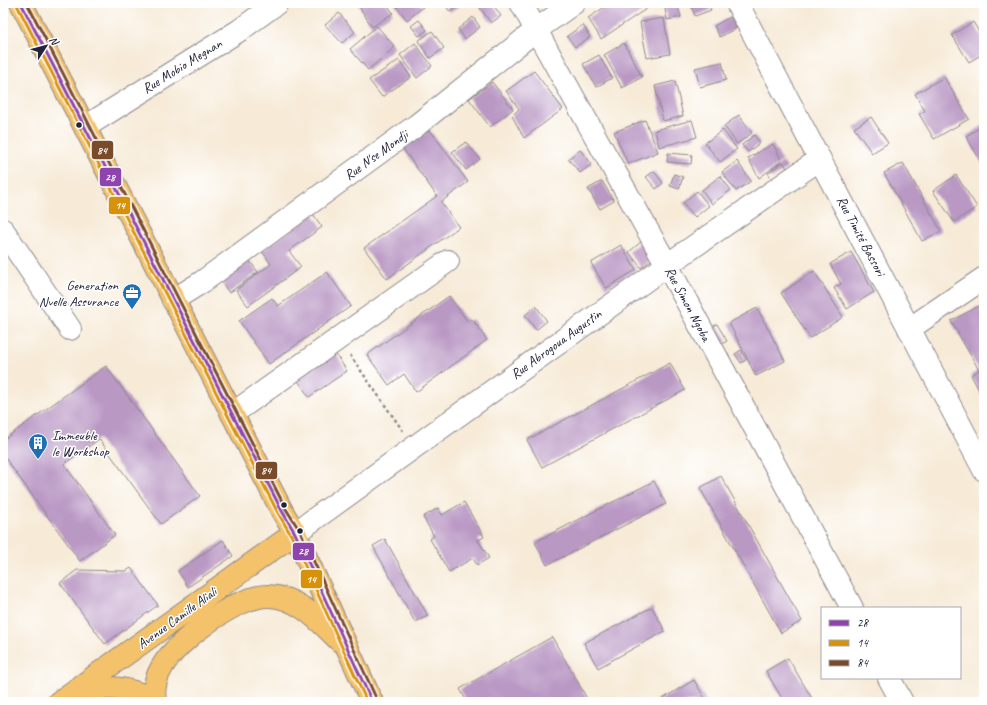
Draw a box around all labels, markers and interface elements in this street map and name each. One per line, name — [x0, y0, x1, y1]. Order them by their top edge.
north arrow — [26, 26, 66, 66]
text: N — [46, 33, 63, 49]
street label: Rue Mobio Megnan — [139, 34, 226, 97]
unlabelled marker — [74, 120, 84, 130]
street label: Rue N'se Mondji — [341, 125, 413, 184]
line badge: 84 — [91, 140, 114, 160]
text: 84 — [97, 143, 109, 157]
line badge: 28 — [99, 167, 122, 187]
text: 28 — [105, 170, 117, 184]
street label: Rue Timité Bassori — [833, 193, 890, 281]
line badge: 14 — [108, 196, 131, 215]
text: 14 — [115, 198, 127, 212]
street label: Rue Simon Ngoba — [661, 264, 715, 345]
place label: Generation Nvelle Assurance — [39, 277, 119, 310]
office icon: Generation Nvelle Assurance — [121, 282, 143, 310]
street label: Rue Abrogoua Augustin — [507, 305, 605, 383]
place label: Immeuble le Workshop — [52, 427, 110, 460]
building icon: Immeuble le Workshop — [27, 432, 49, 460]
line badge: 84 — [255, 461, 278, 480]
text: 84 — [261, 463, 273, 477]
unlabelled marker — [279, 500, 289, 510]
unlabelled marker — [295, 526, 305, 536]
line badge: 28 — [292, 542, 315, 561]
text: 28 — [298, 544, 310, 558]
line badge: 14 — [300, 569, 323, 589]
text: 14 — [306, 572, 318, 586]
street label: Avenue Camille Aliali — [134, 582, 222, 653]
legend — [821, 607, 961, 679]
text: 28 — [857, 615, 869, 631]
text: 14 — [857, 635, 869, 651]
text: 84 — [857, 655, 869, 671]

